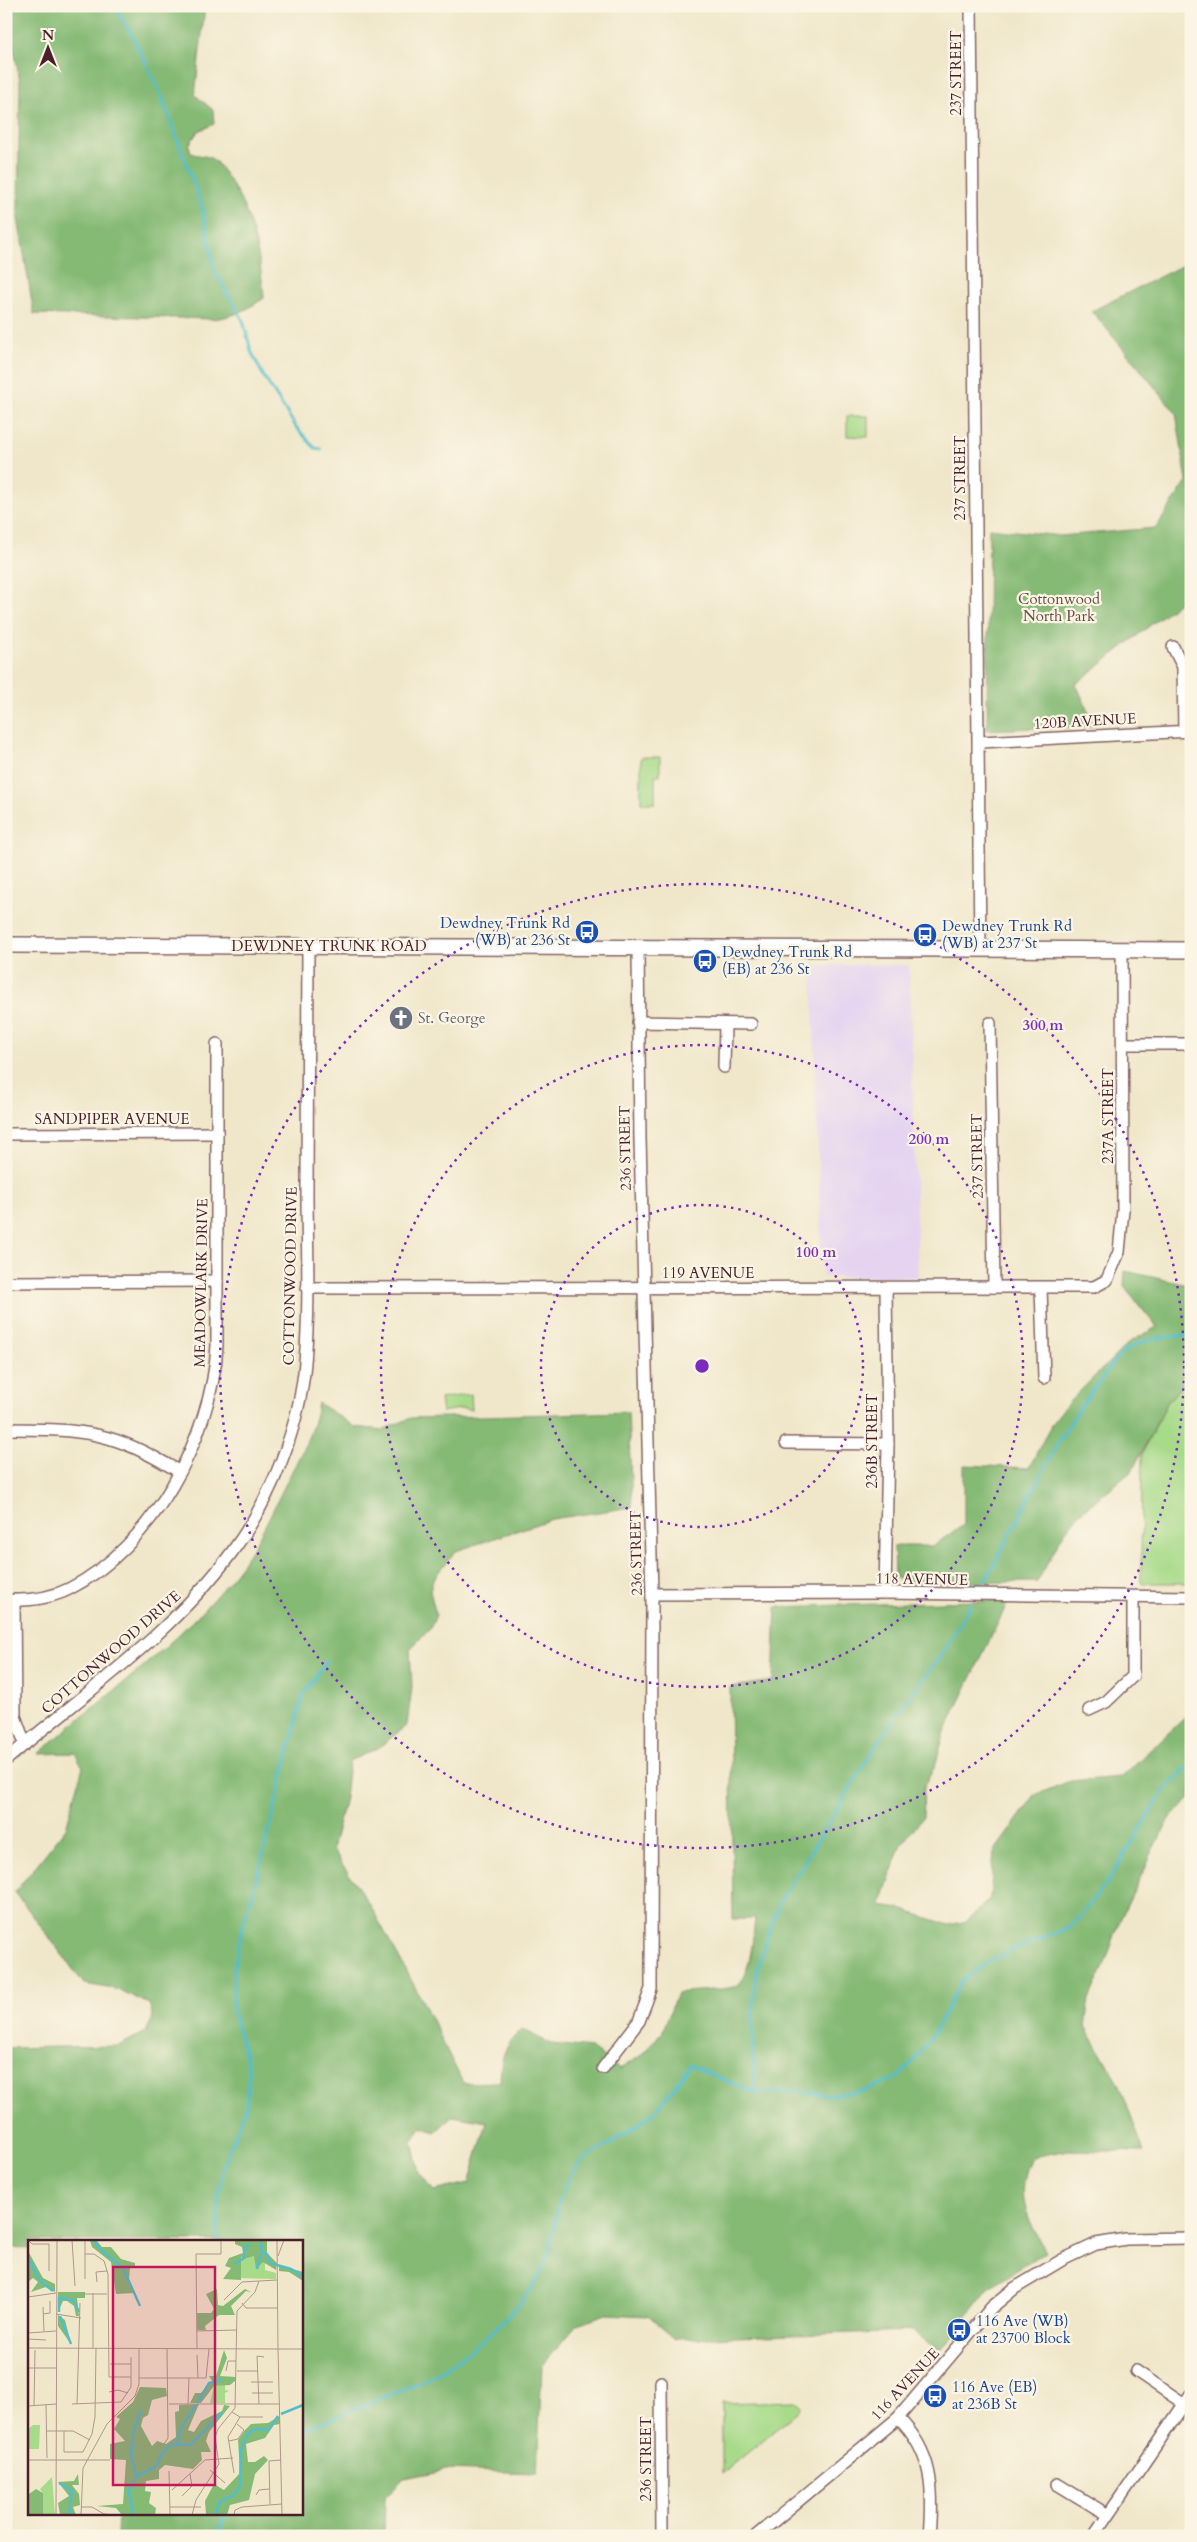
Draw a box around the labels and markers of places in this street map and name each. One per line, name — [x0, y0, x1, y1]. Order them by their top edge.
place label: Dewdney Trunk Rd (WB) at 236 St — [440, 913, 570, 950]
place label: Dewdney Trunk Rd (WB) at 237 St — [942, 916, 1072, 953]
bus stop icon: Dewdney Trunk Rd (WB) at 236 St — [574, 919, 600, 945]
bus stop icon: Dewdney Trunk Rd (WB) at 237 St — [912, 922, 938, 948]
place label: Dewdney Trunk Rd (EB) at 236 St — [722, 942, 852, 979]
bus stop icon: Dewdney Trunk Rd (EB) at 236 St — [692, 948, 718, 974]
church icon: St. George — [388, 1005, 414, 1031]
place label: St. George — [418, 1008, 486, 1028]
centre of rings — [693, 1357, 711, 1375]
place label: 116 Ave (WB) at 23700 Block — [976, 2311, 1071, 2348]
bus stop icon: 116 Ave (WB) at 23700 Block — [946, 2317, 972, 2343]
place label: 116 Ave (EB) at 236B St — [952, 2377, 1037, 2414]
bus stop icon: 116 Ave (EB) at 236B St — [922, 2383, 948, 2409]

